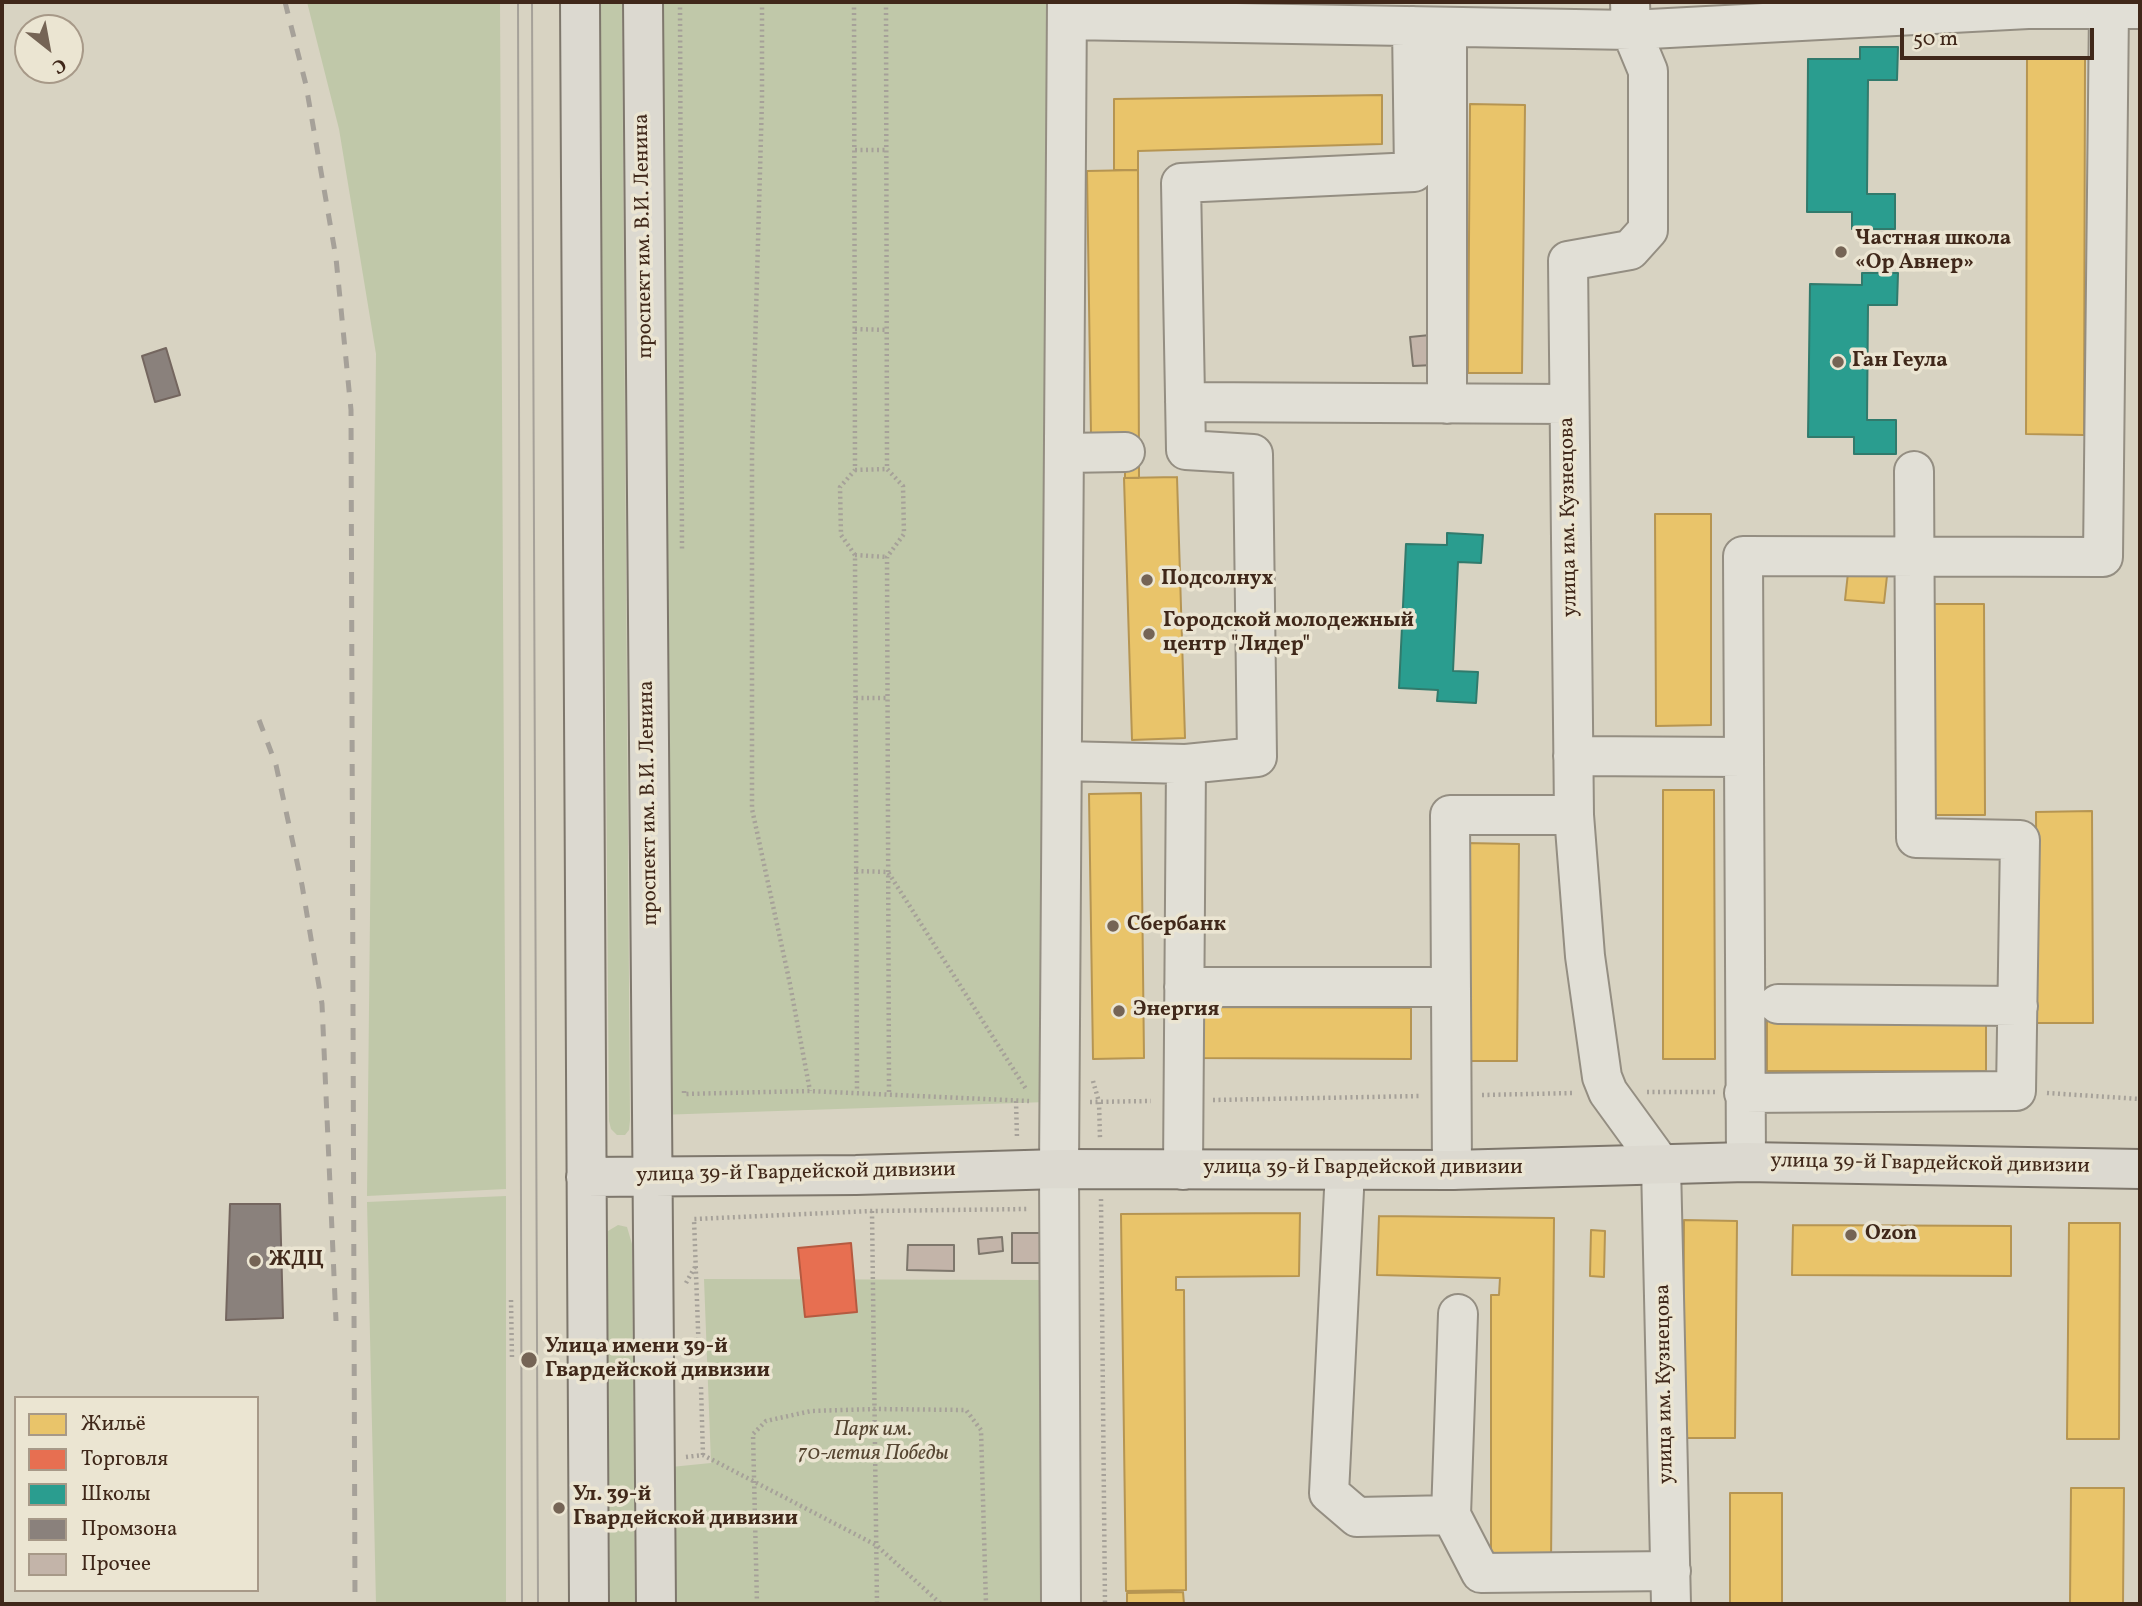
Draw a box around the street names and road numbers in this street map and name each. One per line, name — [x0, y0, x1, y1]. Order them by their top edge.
street label: проспект им. В.И. Ленина — [630, 113, 660, 359]
street label: улица им. Кузнецова — [1556, 417, 1584, 617]
street label: проспект им. В.И. Ленина — [635, 680, 665, 926]
street label: улица 39-й Гвардейской дивизии — [1770, 1150, 2090, 1180]
street label: улица 39-й Гвардейской дивизии — [1203, 1156, 1523, 1182]
street label: улица 39-й Гвардейской дивизии — [636, 1159, 956, 1189]
street label: улица им. Кузнецова — [1652, 1284, 1680, 1484]

